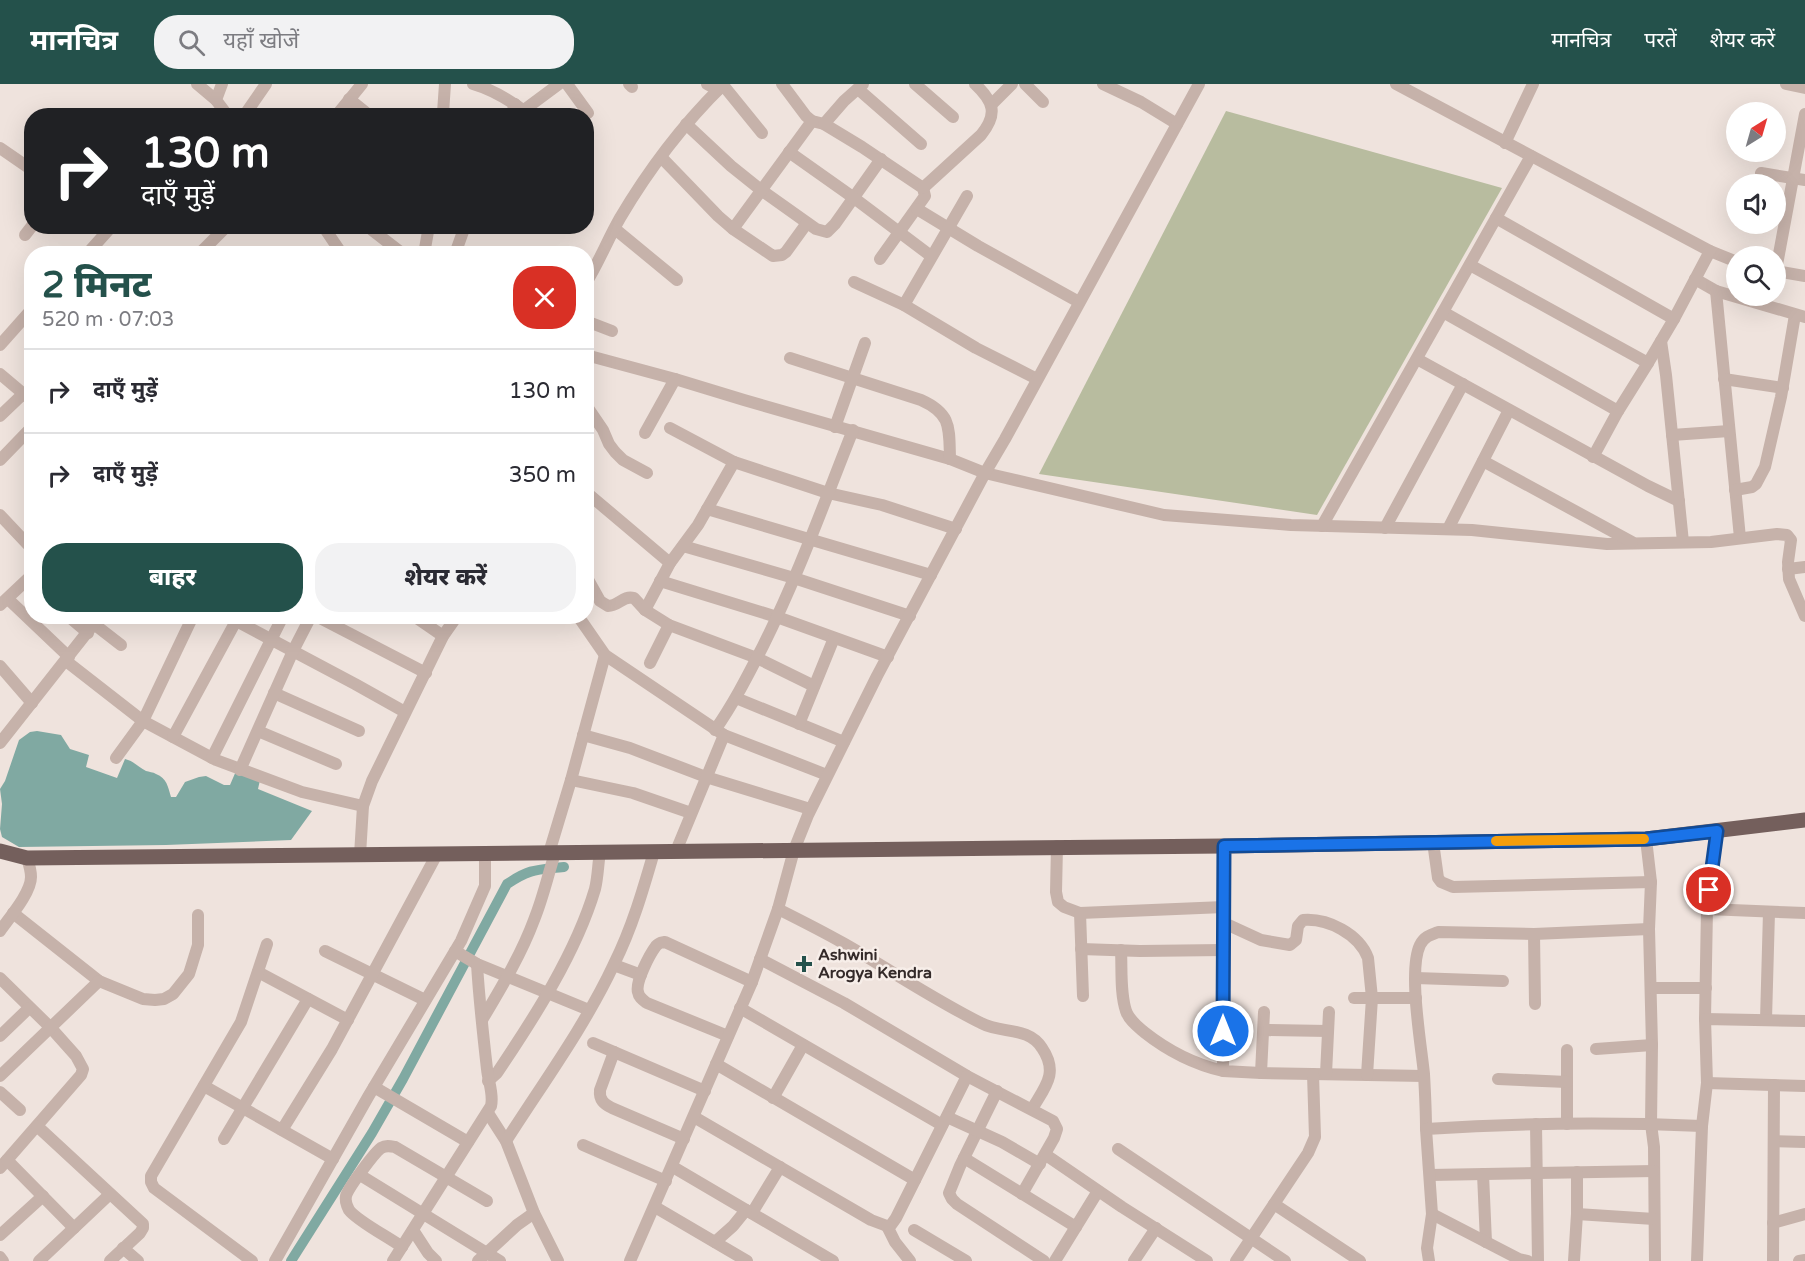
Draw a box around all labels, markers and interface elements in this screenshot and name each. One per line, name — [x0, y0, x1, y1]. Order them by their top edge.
search box — [154, 15, 574, 69]
text: मानचित्र — [30, 24, 118, 58]
icon: search — [175, 26, 208, 59]
text: यहाँ खोजें — [223, 28, 299, 54]
text: मानचित्र — [1551, 28, 1611, 53]
text: परतें — [1644, 28, 1677, 53]
text: शेयर करें — [1710, 28, 1775, 53]
north arrow — [1726, 102, 1786, 162]
map controls — [1726, 102, 1786, 306]
text: 130 m — [141, 128, 270, 179]
icon: right — [42, 132, 120, 210]
button: sound — [1726, 174, 1786, 234]
text: दाएँ मुड़ें — [141, 179, 215, 212]
button: search — [1726, 246, 1786, 306]
text: 2 मिनट — [42, 264, 151, 307]
button: close — [513, 266, 576, 329]
text: 520 m · 07:03 — [42, 308, 174, 332]
icon: right — [42, 375, 75, 408]
text: दाएँ मुड़ें — [93, 377, 158, 403]
text: 130 m — [509, 378, 576, 404]
icon: right — [42, 459, 75, 492]
text: दाएँ मुड़ें — [93, 461, 158, 487]
text: 350 m — [509, 462, 576, 488]
button: बाहर — [42, 543, 303, 612]
button: शेयर करें — [315, 543, 576, 612]
pin — [1683, 864, 1734, 915]
icon: arrive — [1692, 873, 1725, 906]
place label: Ashwini Arogya Kendra — [818, 945, 932, 983]
marker: Ashwini Arogya Kendra — [795, 955, 813, 973]
position arrow — [1191, 999, 1255, 1063]

